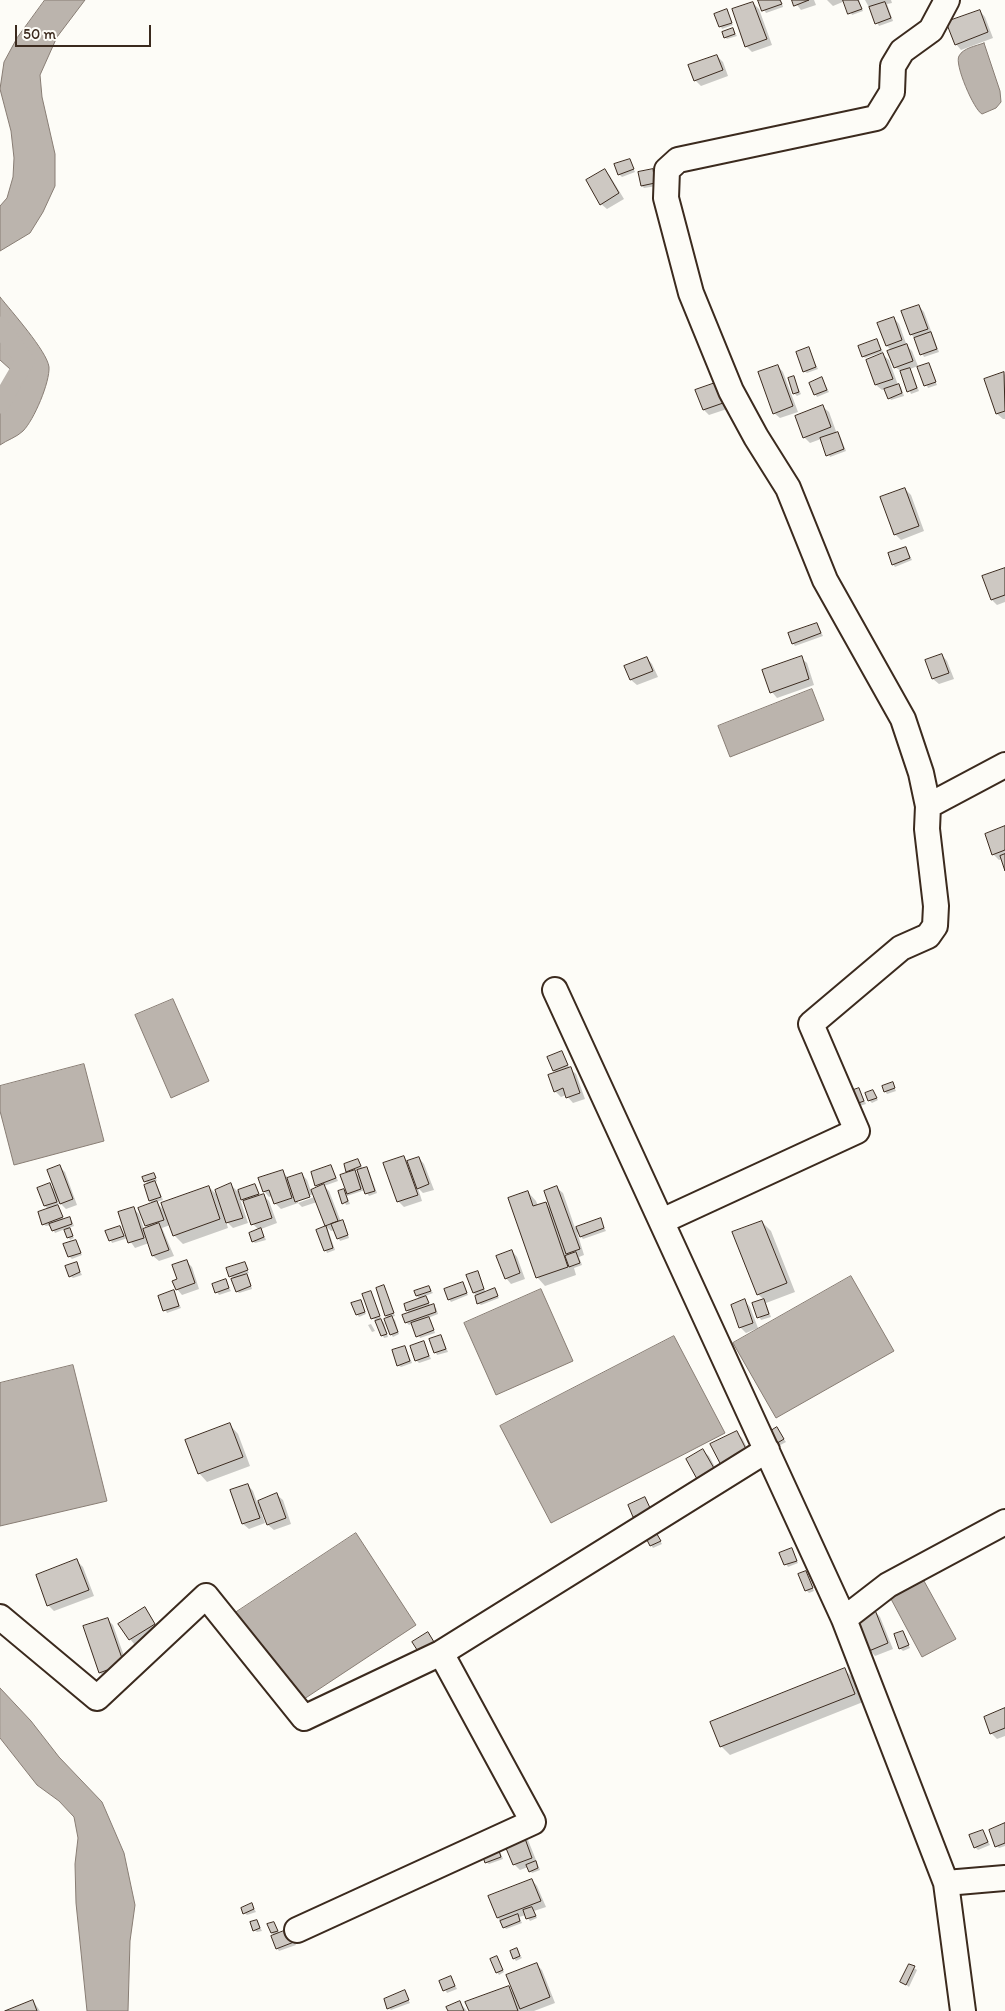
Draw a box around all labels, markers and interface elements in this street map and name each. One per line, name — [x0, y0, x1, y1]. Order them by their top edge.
scale bar — [18, 15, 154, 47]
text: 50 m — [23, 25, 56, 43]

